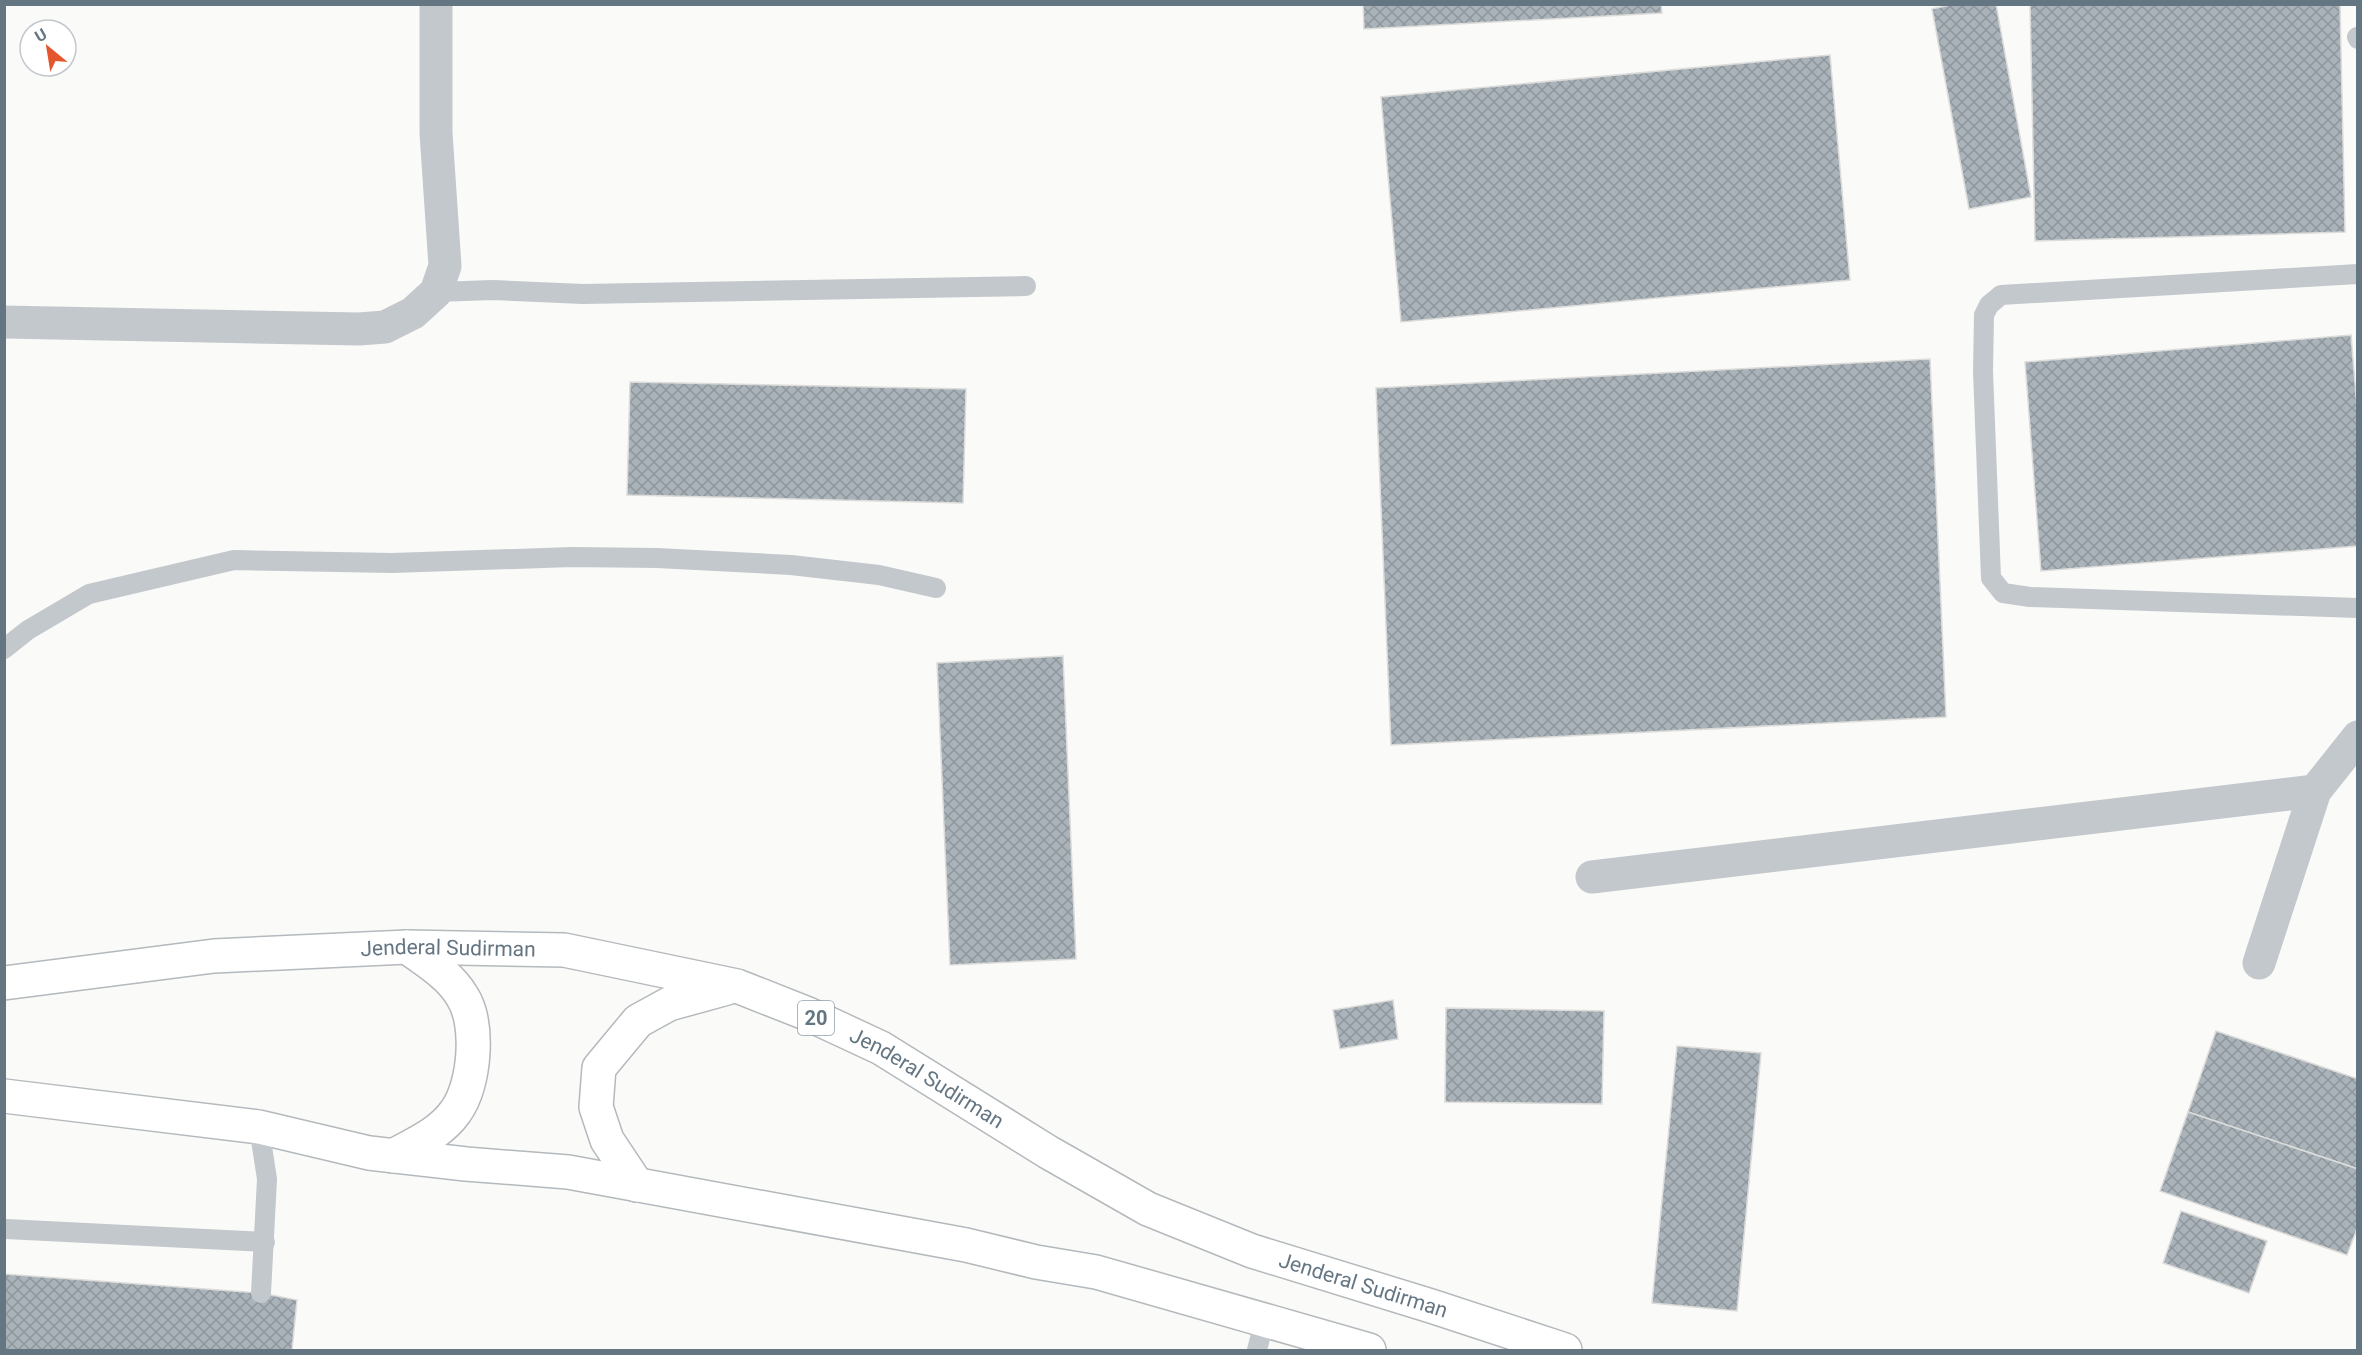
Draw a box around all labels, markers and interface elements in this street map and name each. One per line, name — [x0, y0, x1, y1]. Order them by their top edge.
north arrow — [18, 18, 78, 78]
text: U — [31, 25, 50, 46]
street label: Jenderal Sudirman — [360, 935, 536, 961]
road number: 20 — [798, 1001, 834, 1035]
street label: Jenderal Sudirman — [846, 1023, 1008, 1133]
street label: Jenderal Sudirman — [1276, 1248, 1451, 1323]

